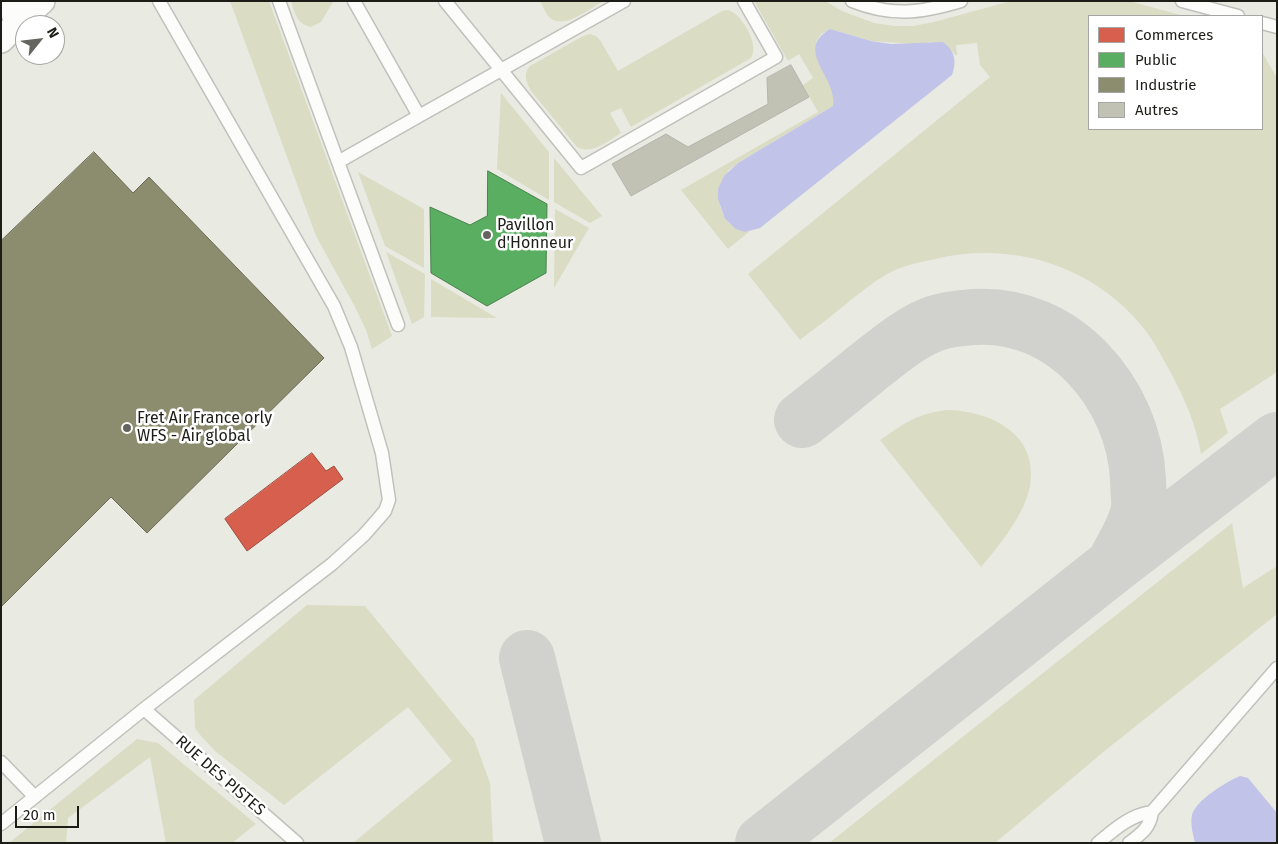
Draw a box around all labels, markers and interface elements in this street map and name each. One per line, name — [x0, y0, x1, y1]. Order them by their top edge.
north arrow — [15, 15, 65, 65]
legend — [1088, 15, 1263, 130]
text: N — [43, 25, 62, 41]
text: Commerces — [1135, 26, 1213, 44]
text: Public — [1135, 51, 1177, 69]
text: Industrie — [1135, 76, 1197, 94]
text: Autres — [1135, 101, 1178, 119]
place label: Pavillon d'Honneur — [497, 216, 573, 254]
marker: Pavillon d'Honneur — [481, 229, 493, 241]
place label: Fret Air France orly WFS - Air global — [137, 409, 272, 447]
marker: Fret Air France orly WFS - Air global — [121, 422, 133, 434]
street label: RUE DES PISTES — [171, 732, 269, 820]
scale bar — [18, 796, 81, 828]
text: 20 m — [23, 806, 56, 824]

